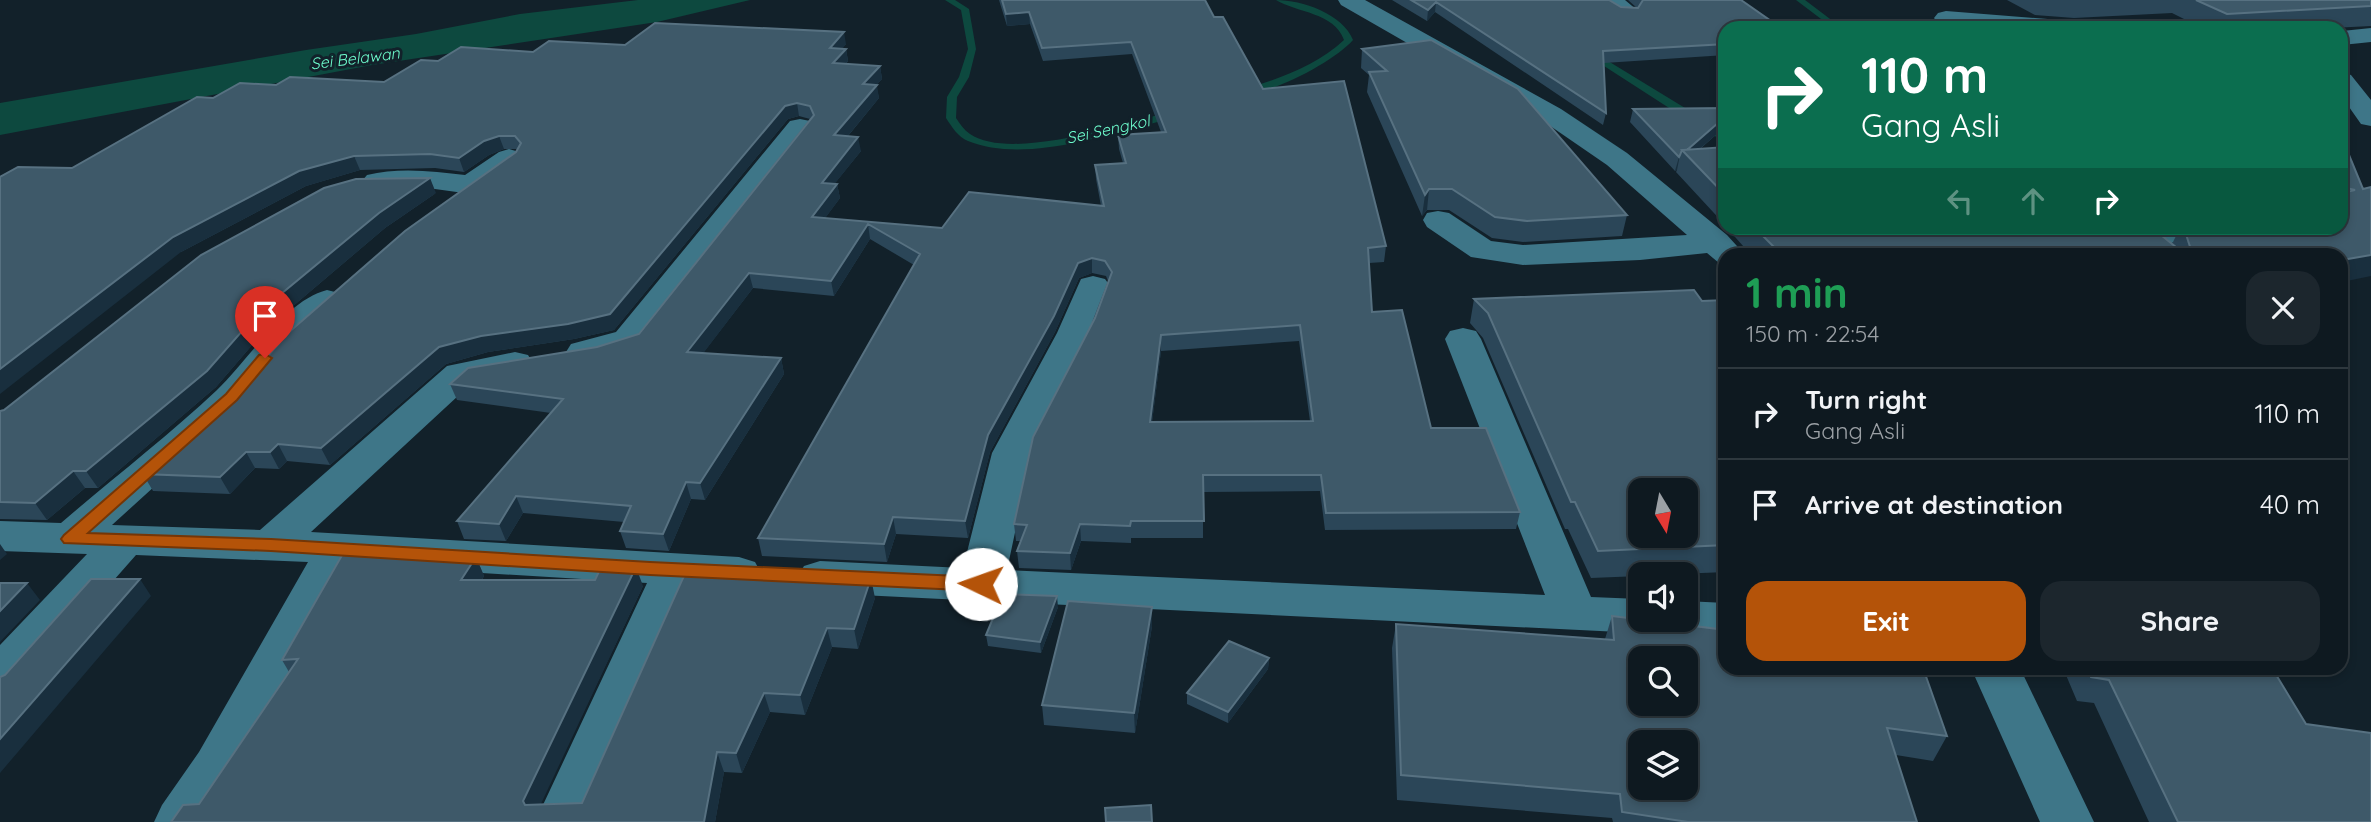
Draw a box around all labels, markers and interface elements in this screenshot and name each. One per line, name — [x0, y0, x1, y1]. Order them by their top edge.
water label: Sei Belawan — [309, 43, 401, 73]
text: 110 m — [1861, 44, 1988, 105]
icon: right — [1746, 49, 1837, 140]
text: Gang Asli — [1861, 105, 2000, 145]
water label: Sei Sengkol — [1065, 110, 1154, 148]
icon: left — [1941, 182, 1979, 220]
icon: ahead — [2014, 182, 2052, 220]
icon: right — [2087, 182, 2125, 220]
text: 1 min — [1746, 266, 1848, 319]
button: close — [2246, 271, 2320, 345]
pin — [235, 286, 295, 358]
icon: arrive — [246, 297, 284, 335]
text: 150 m · 22:54 — [1746, 319, 1879, 348]
text: Turn right — [1805, 383, 1927, 416]
icon: right — [1746, 395, 1784, 433]
text: 110 m — [2254, 397, 2320, 430]
text: Gang Asli — [1805, 416, 1905, 445]
north arrow — [1628, 478, 1698, 548]
map controls — [1628, 478, 1698, 800]
icon: arrive — [1746, 486, 1784, 524]
text: Arrive at destination — [1805, 488, 2063, 521]
text: 40 m — [2260, 488, 2320, 521]
position arrow — [944, 547, 1018, 621]
button: sound — [1628, 562, 1698, 632]
button: Exit — [1746, 581, 2026, 661]
button: Share — [2040, 581, 2320, 661]
button: search — [1628, 646, 1698, 716]
button: layers — [1628, 730, 1698, 800]

